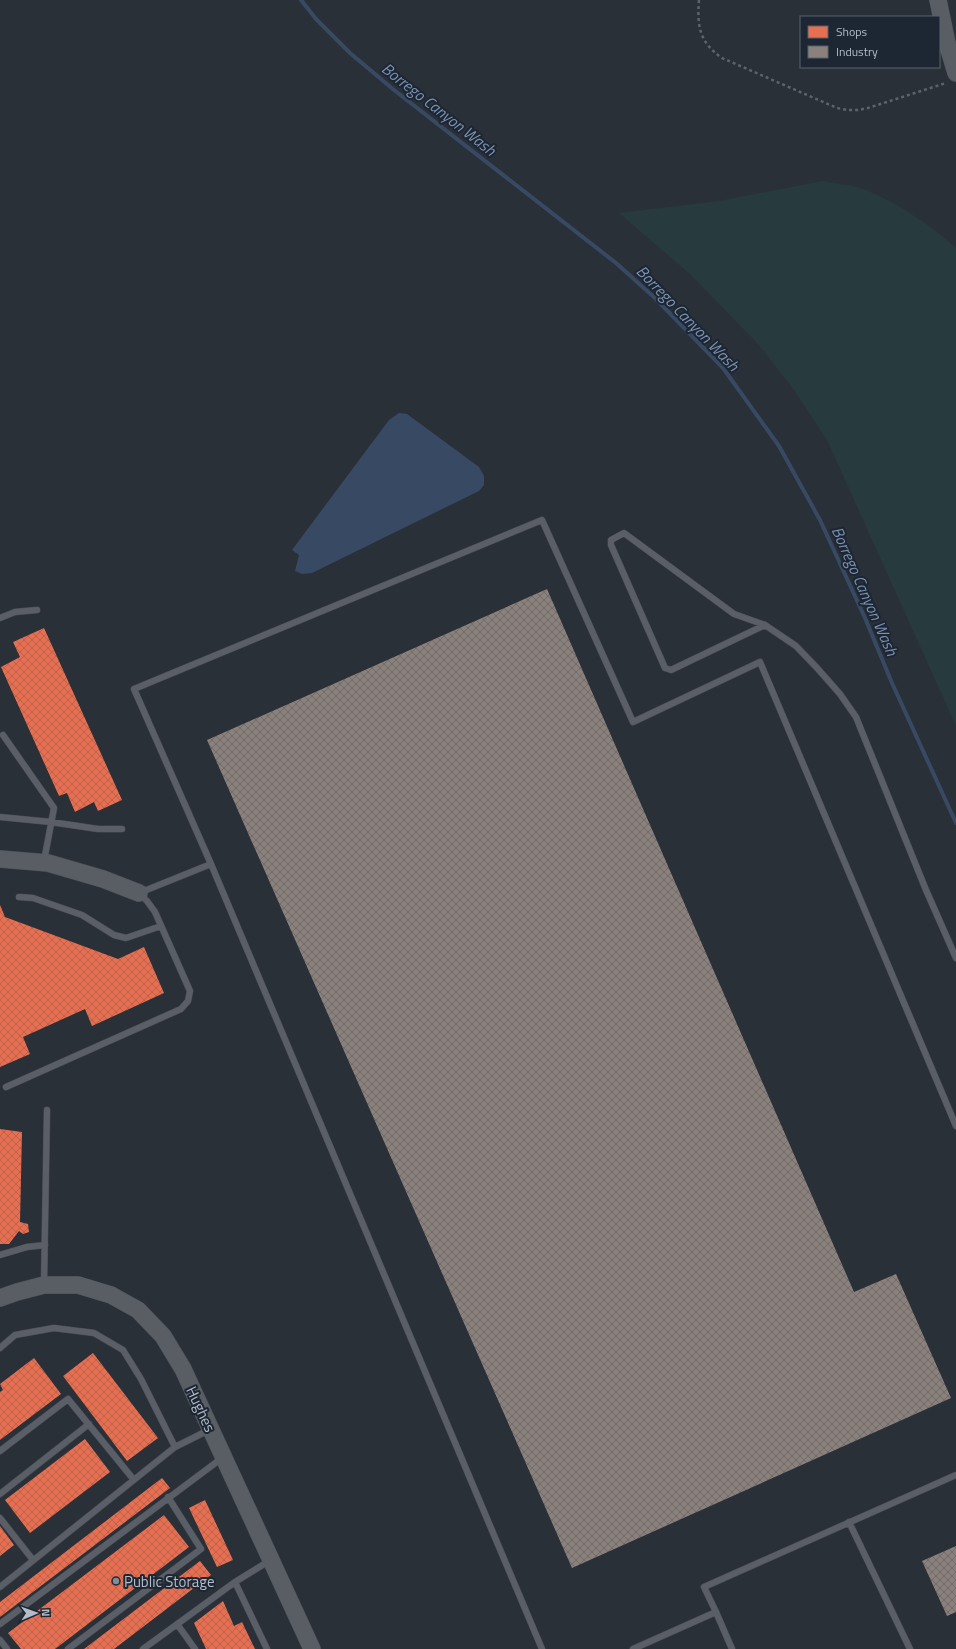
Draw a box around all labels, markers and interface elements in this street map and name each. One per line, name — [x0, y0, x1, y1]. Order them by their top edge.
legend — [800, 16, 940, 68]
text: Shops — [836, 22, 868, 41]
text: Industry — [836, 42, 878, 61]
water label: Borrego Canyon Wash — [377, 57, 502, 162]
water label: Borrego Canyon Wash — [631, 260, 746, 377]
water label: Borrego Canyon Wash — [826, 522, 905, 660]
street label: Hughes — [180, 1382, 222, 1436]
place label: Public Storage — [124, 1570, 215, 1593]
marker: Public Storage — [111, 1576, 121, 1586]
north arrow — [16, 1593, 56, 1633]
text: N — [38, 1609, 54, 1617]

